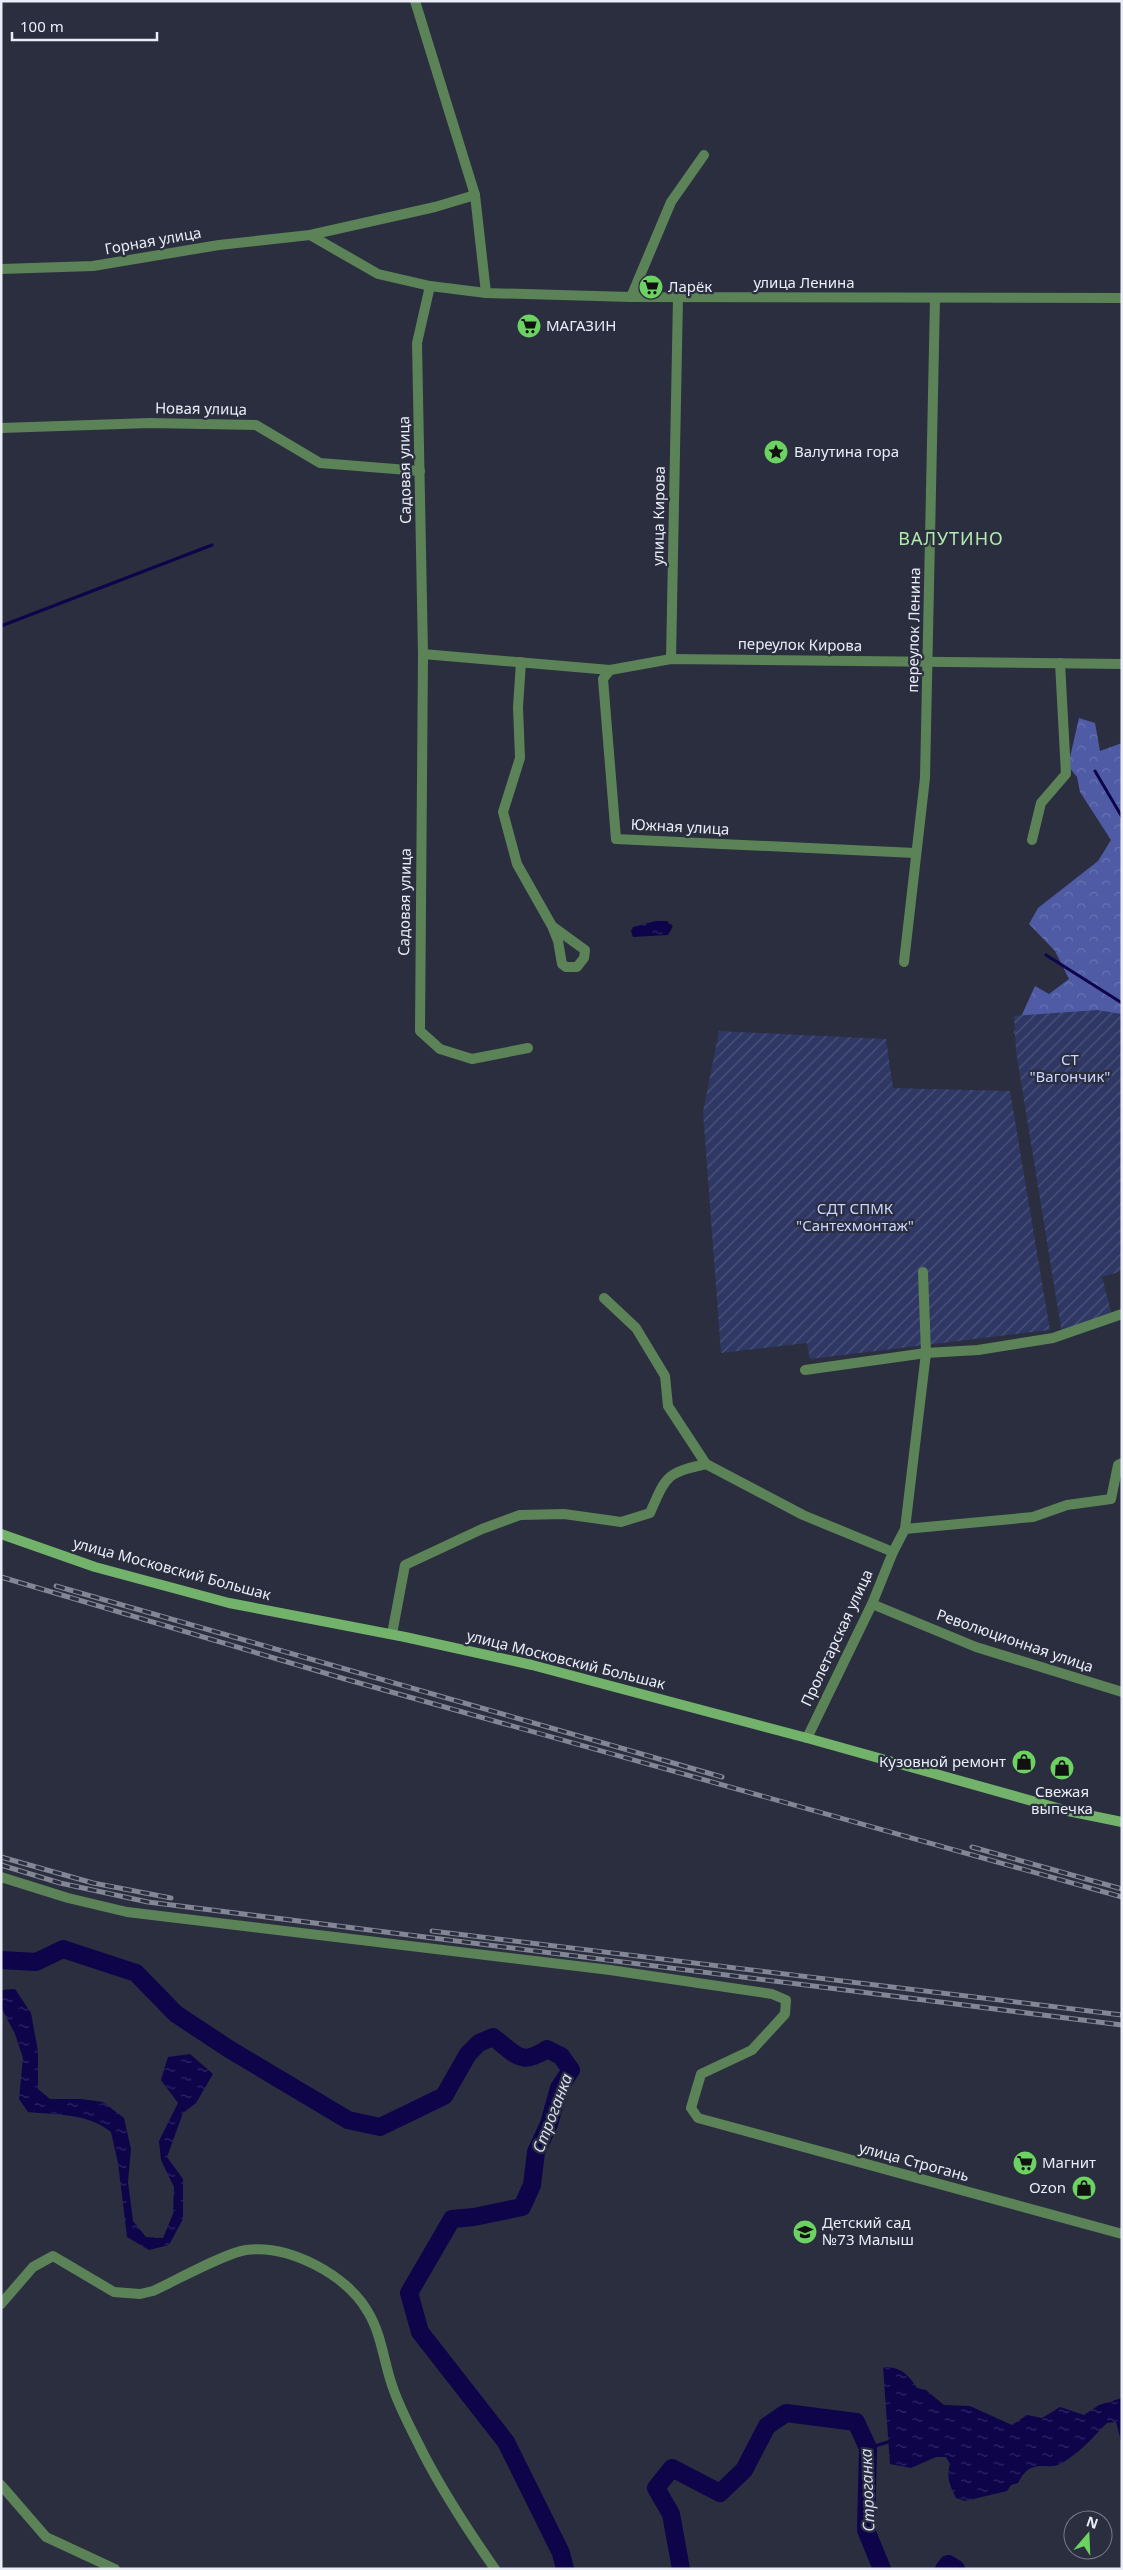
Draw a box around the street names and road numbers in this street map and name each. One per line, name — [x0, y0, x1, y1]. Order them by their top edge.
street label: Горная улица — [103, 222, 203, 258]
street label: улица Ленина — [753, 272, 855, 292]
street label: Новая улица — [155, 397, 247, 419]
street label: Садовая улица — [393, 416, 415, 524]
street label: улица Кирова — [647, 466, 669, 566]
street label: переулок Ленина — [902, 567, 924, 693]
street label: переулок Кирова — [738, 633, 862, 655]
street label: Южная улица — [630, 813, 730, 839]
street label: Садовая улица — [393, 848, 415, 956]
street label: улица Московский Большак — [71, 1532, 273, 1604]
street label: Пролетарская улица — [796, 1566, 877, 1709]
street label: Революционная улица — [934, 1604, 1096, 1676]
street label: улица Московский Большак — [465, 1625, 668, 1693]
street label: улица Строгань — [857, 2137, 972, 2185]

